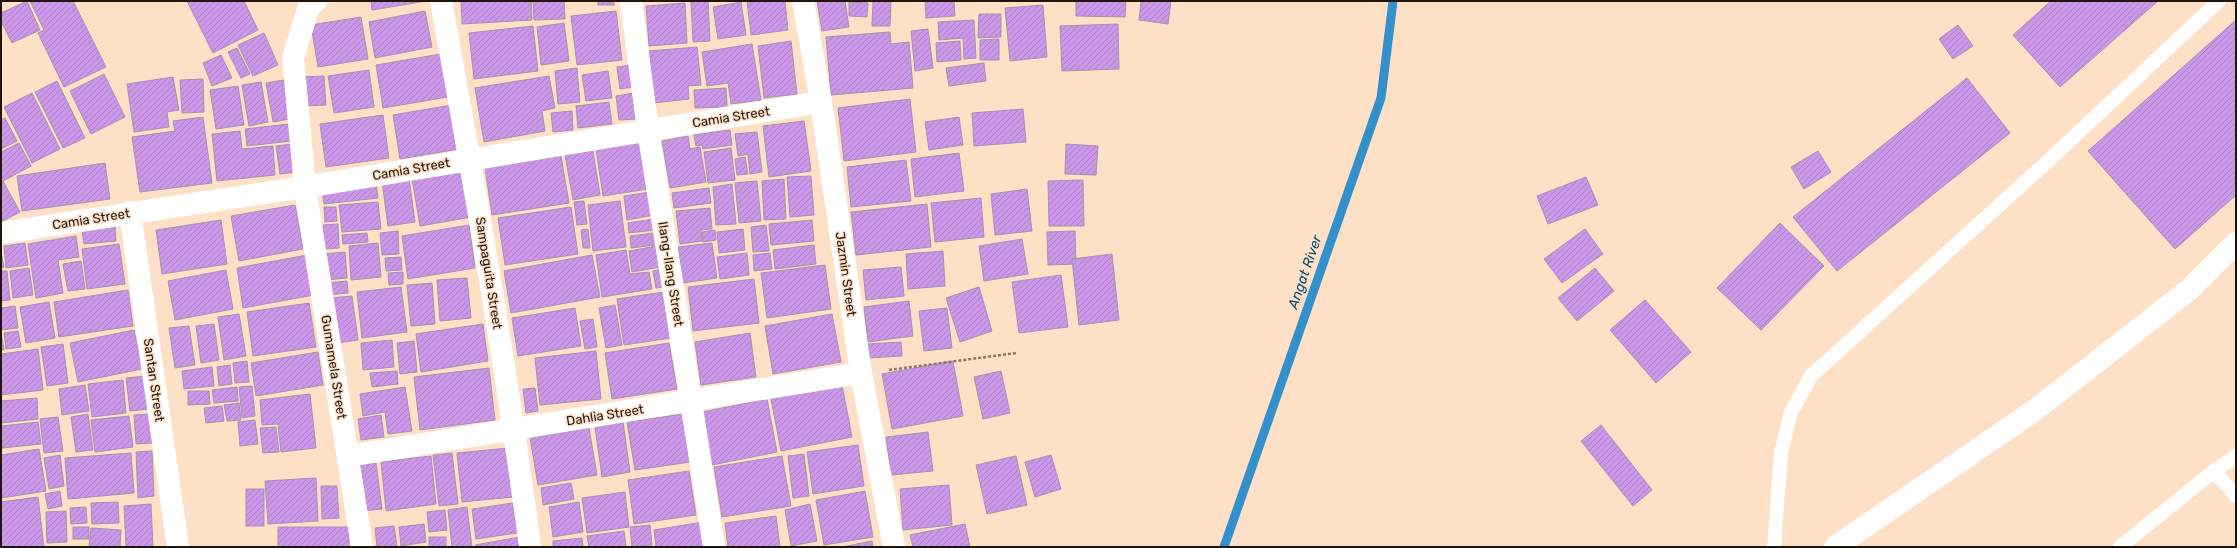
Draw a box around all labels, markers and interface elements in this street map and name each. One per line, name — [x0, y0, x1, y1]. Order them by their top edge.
street label: Camia Street — [691, 103, 771, 131]
street label: Camia Street — [371, 155, 451, 183]
street label: Camia Street — [51, 205, 131, 233]
street label: Sampaguita Street — [472, 216, 505, 330]
street label: Ilang-Ilang Street — [654, 220, 687, 328]
street label: Jazmin Street — [833, 231, 859, 317]
water label: Angat River — [1284, 232, 1326, 312]
street label: Gumamela Street — [318, 314, 350, 420]
street label: Santan Street — [141, 337, 167, 423]
street label: Dahlia Street — [565, 401, 645, 429]

